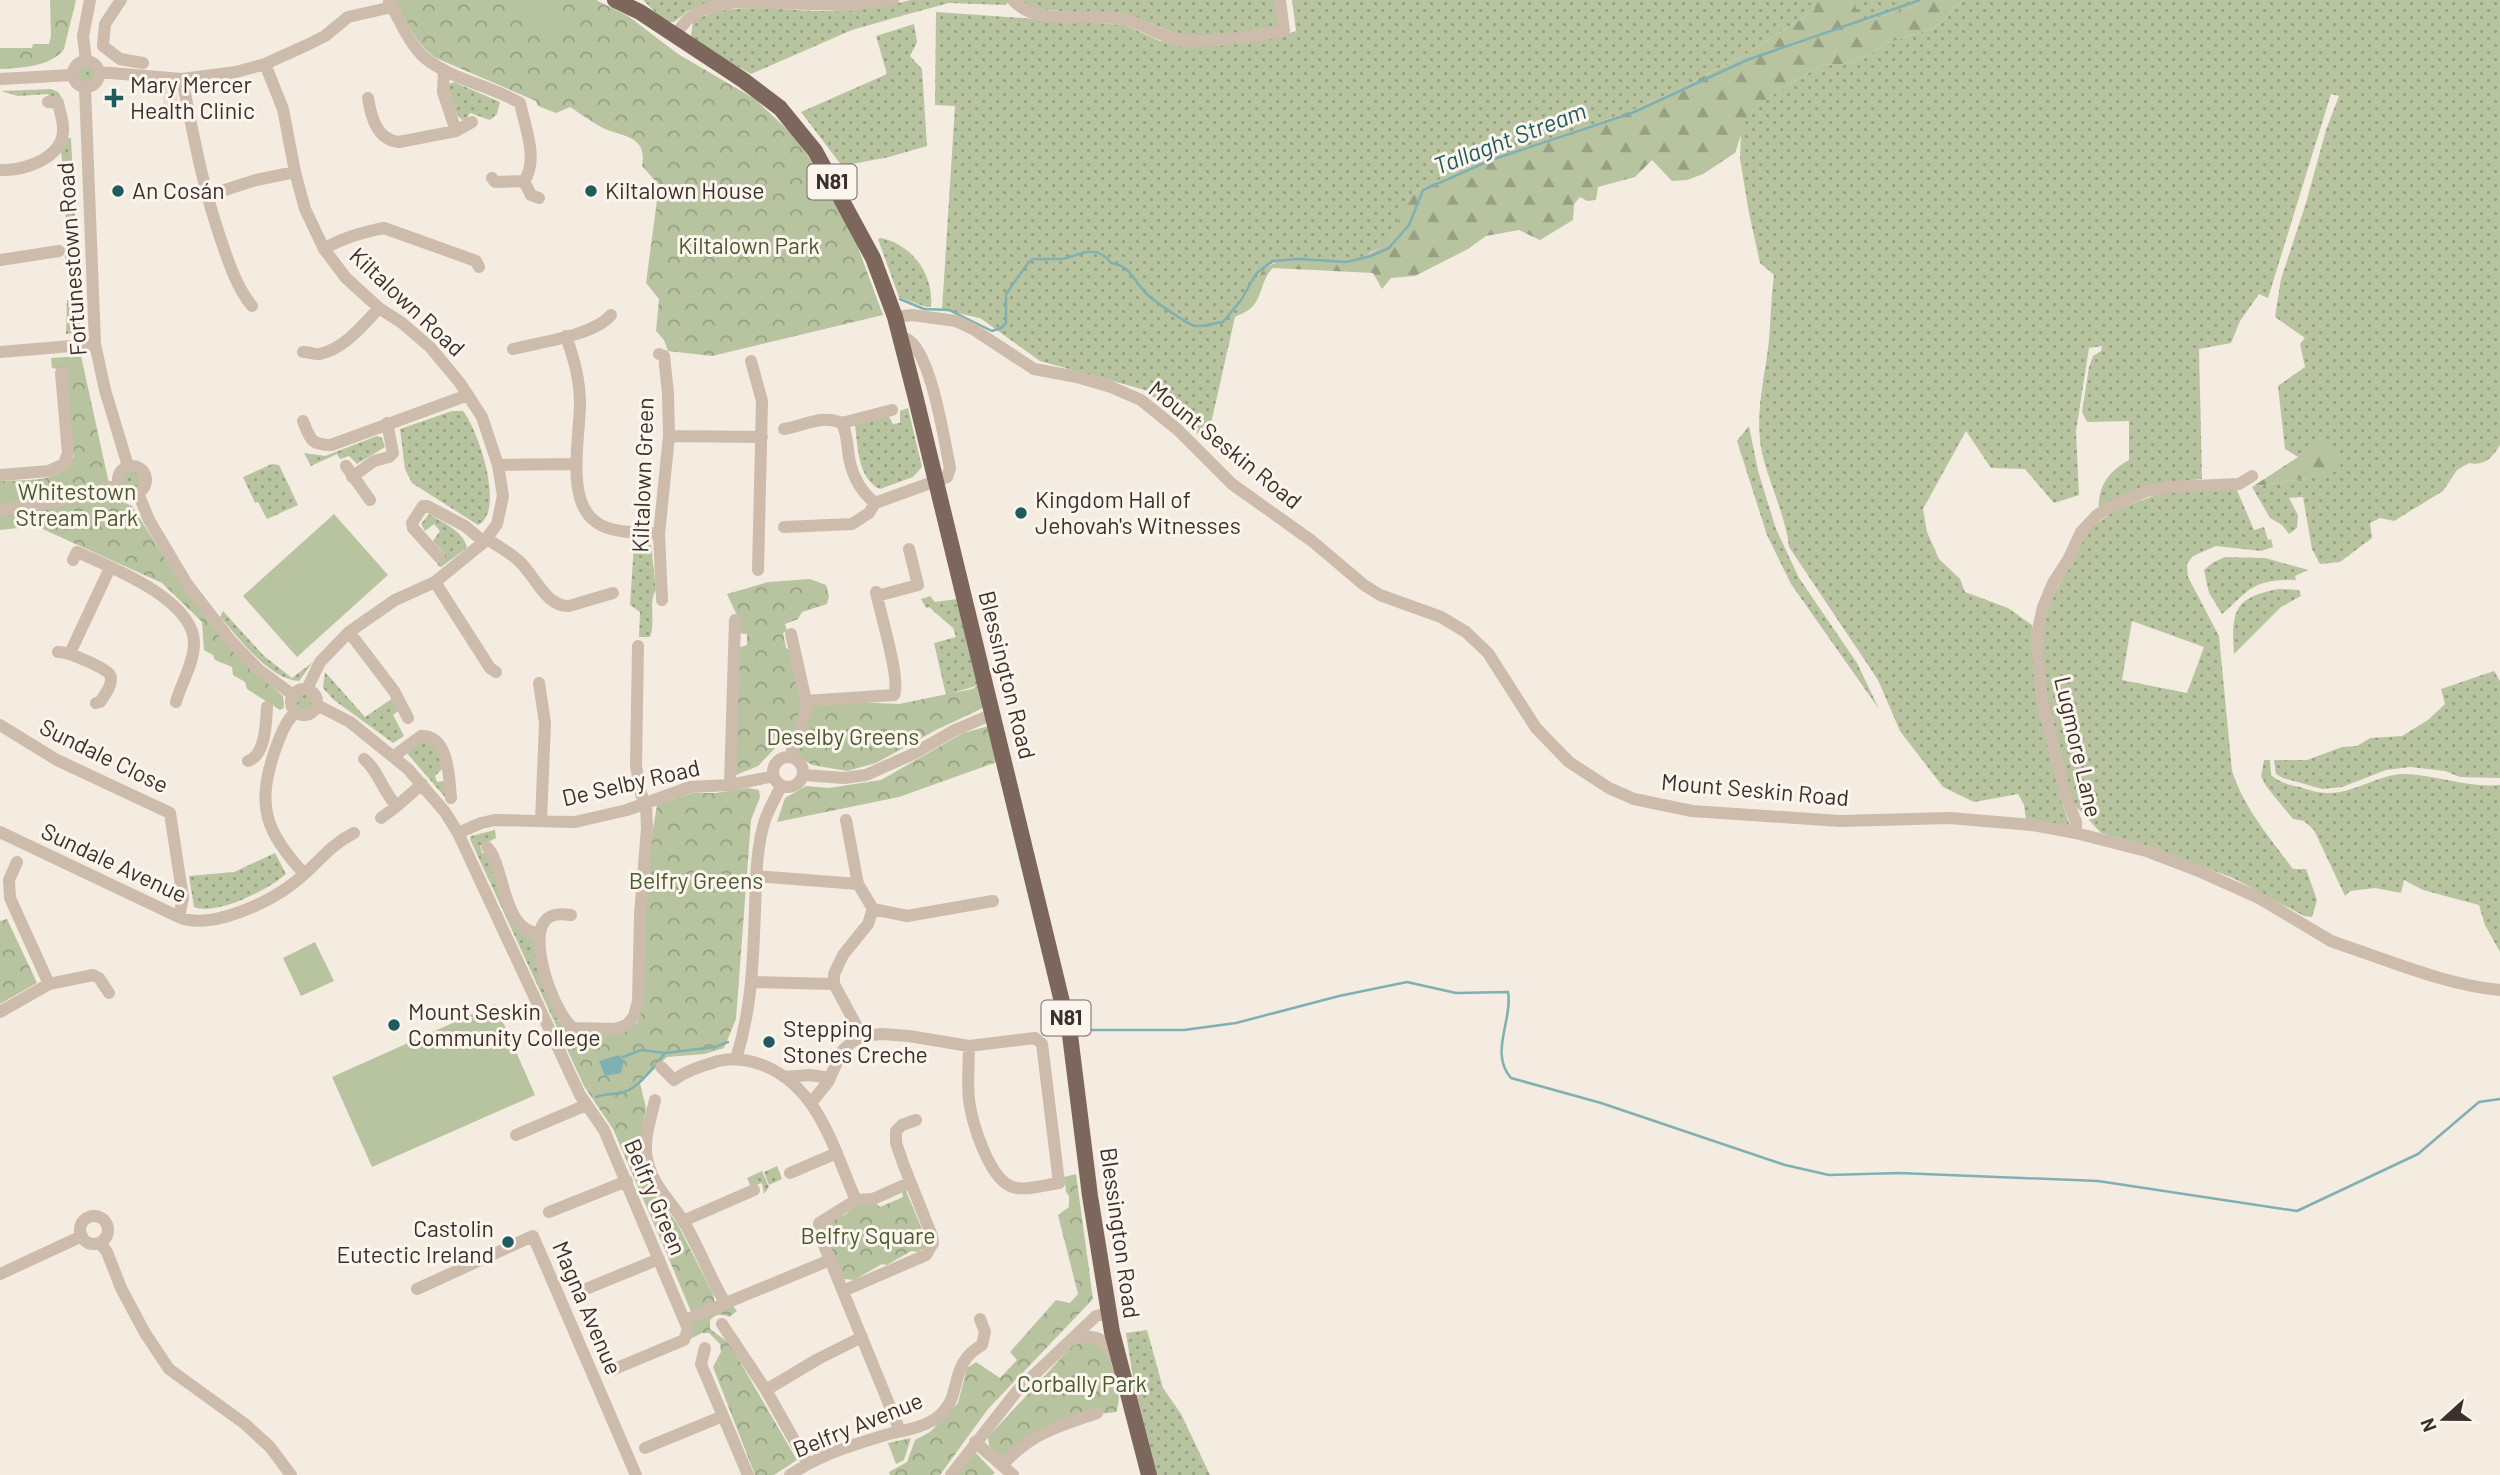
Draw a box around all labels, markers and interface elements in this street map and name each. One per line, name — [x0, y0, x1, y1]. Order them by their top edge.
place label: Mary Mercer Health Clinic — [130, 70, 255, 124]
marker: Mary Mercer Health Clinic — [104, 88, 124, 108]
water label: Tallaght Stream — [1429, 95, 1590, 180]
street label: Fortunestown Road — [50, 161, 92, 357]
road number: N81 — [808, 164, 856, 200]
place label: An Cosán — [132, 176, 225, 204]
place label: Kiltalown House — [605, 176, 765, 204]
marker: An Cosán — [110, 183, 126, 199]
marker: Kiltalown House — [583, 183, 599, 199]
park label: Kiltalown Park — [678, 231, 820, 259]
street label: Kiltalown Road — [344, 241, 471, 362]
street label: Mount Seskin Road — [1144, 374, 1308, 514]
street label: Kiltalown Green — [625, 397, 659, 553]
park label: Whitestown Stream Park — [16, 477, 138, 531]
place label: Kingdom Hall of Jehovah's Witnesses — [1035, 485, 1241, 539]
marker: Kingdom Hall of Jehovah's Witnesses — [1013, 505, 1029, 521]
street label: Blessington Road — [974, 588, 1042, 762]
street label: Lugmore Lane — [2049, 674, 2109, 820]
street label: Sundale Close — [36, 712, 173, 798]
park label: Deselby Greens — [767, 722, 919, 750]
street label: De Selby Road — [559, 753, 702, 811]
street label: Mount Seskin Road — [1660, 767, 1850, 811]
street label: Sundale Avenue — [37, 816, 192, 908]
park label: Belfry Greens — [629, 866, 763, 894]
place label: Mount Seskin Community College — [408, 997, 601, 1051]
road number: N81 — [1042, 1000, 1090, 1036]
place label: Stepping Stones Creche — [783, 1014, 928, 1068]
marker: Mount Seskin Community College — [386, 1017, 402, 1033]
marker: Stepping Stones Creche — [761, 1034, 777, 1050]
street label: Belfry Green — [619, 1134, 693, 1259]
street label: Blessington Road — [1095, 1145, 1147, 1320]
place label: Castolin Eutectic Ireland — [336, 1214, 494, 1268]
park label: Belfry Square — [800, 1221, 936, 1249]
marker: Castolin Eutectic Ireland — [500, 1234, 516, 1250]
street label: Magna Avenue — [547, 1237, 629, 1379]
park label: Corbally Park — [1017, 1369, 1147, 1397]
north arrow — [2409, 1384, 2479, 1454]
street label: Belfry Avenue — [789, 1385, 927, 1463]
text: N — [2415, 1415, 2441, 1435]

